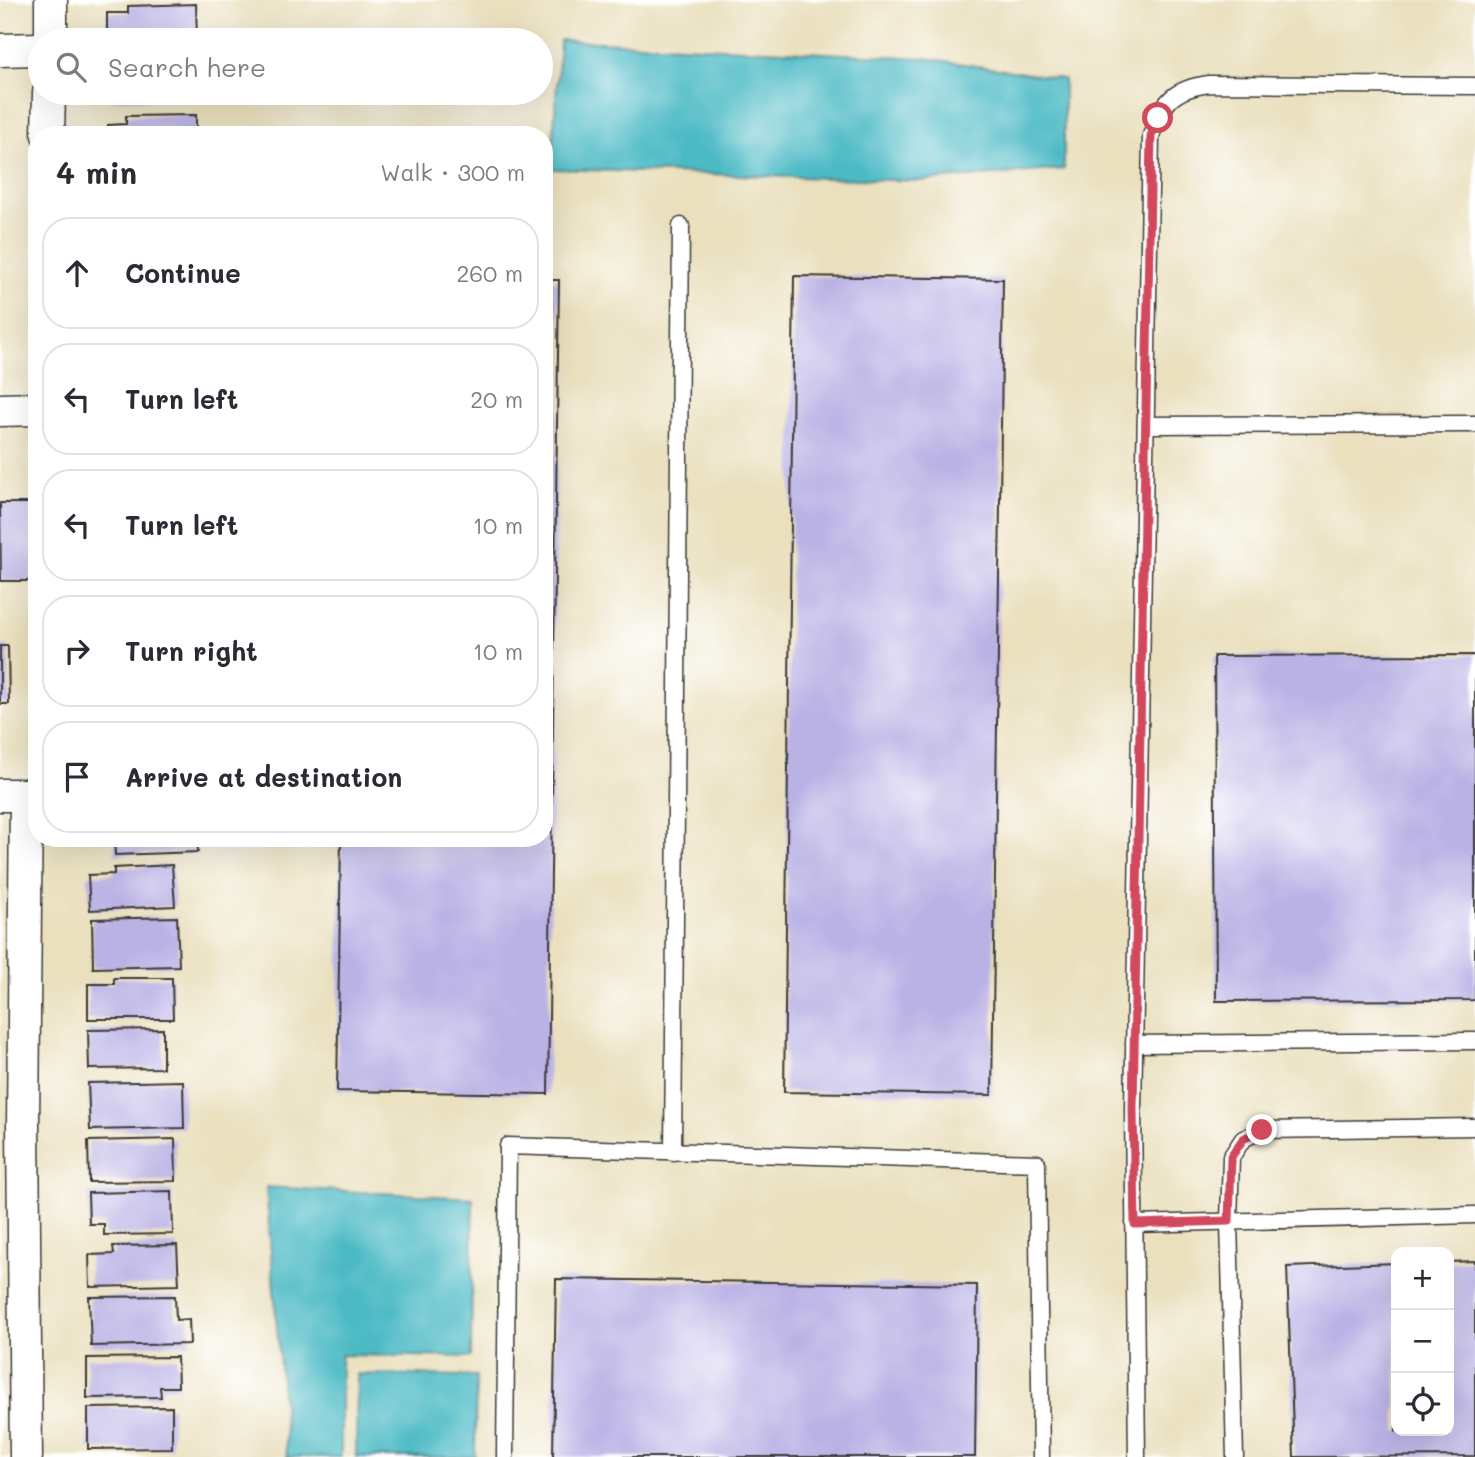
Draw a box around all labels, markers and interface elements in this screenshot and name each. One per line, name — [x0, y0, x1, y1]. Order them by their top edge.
search box — [28, 28, 553, 105]
icon: search — [52, 48, 90, 86]
text: Search here — [108, 50, 266, 84]
route start — [1142, 102, 1173, 133]
text: 4 min — [56, 152, 137, 192]
text: Walk · 300 m — [380, 157, 525, 187]
icon: ahead — [58, 254, 96, 292]
text: Continue — [125, 256, 241, 290]
text: 260 m — [456, 258, 523, 288]
icon: left — [58, 380, 96, 418]
text: Turn left — [125, 382, 238, 416]
text: 20 m — [470, 384, 523, 414]
icon: left — [58, 506, 96, 544]
text: Turn left — [125, 508, 238, 542]
text: 10 m — [473, 510, 523, 540]
icon: right — [58, 632, 96, 670]
text: Turn right — [125, 634, 258, 668]
text: 10 m — [473, 636, 523, 666]
icon: arrive — [58, 758, 96, 796]
text: Arrive at destination — [125, 760, 402, 794]
route end — [1246, 1114, 1277, 1145]
map controls — [1391, 1247, 1454, 1436]
button: + — [1391, 1247, 1454, 1310]
button: − — [1391, 1310, 1454, 1373]
button: locate — [1391, 1373, 1454, 1436]

